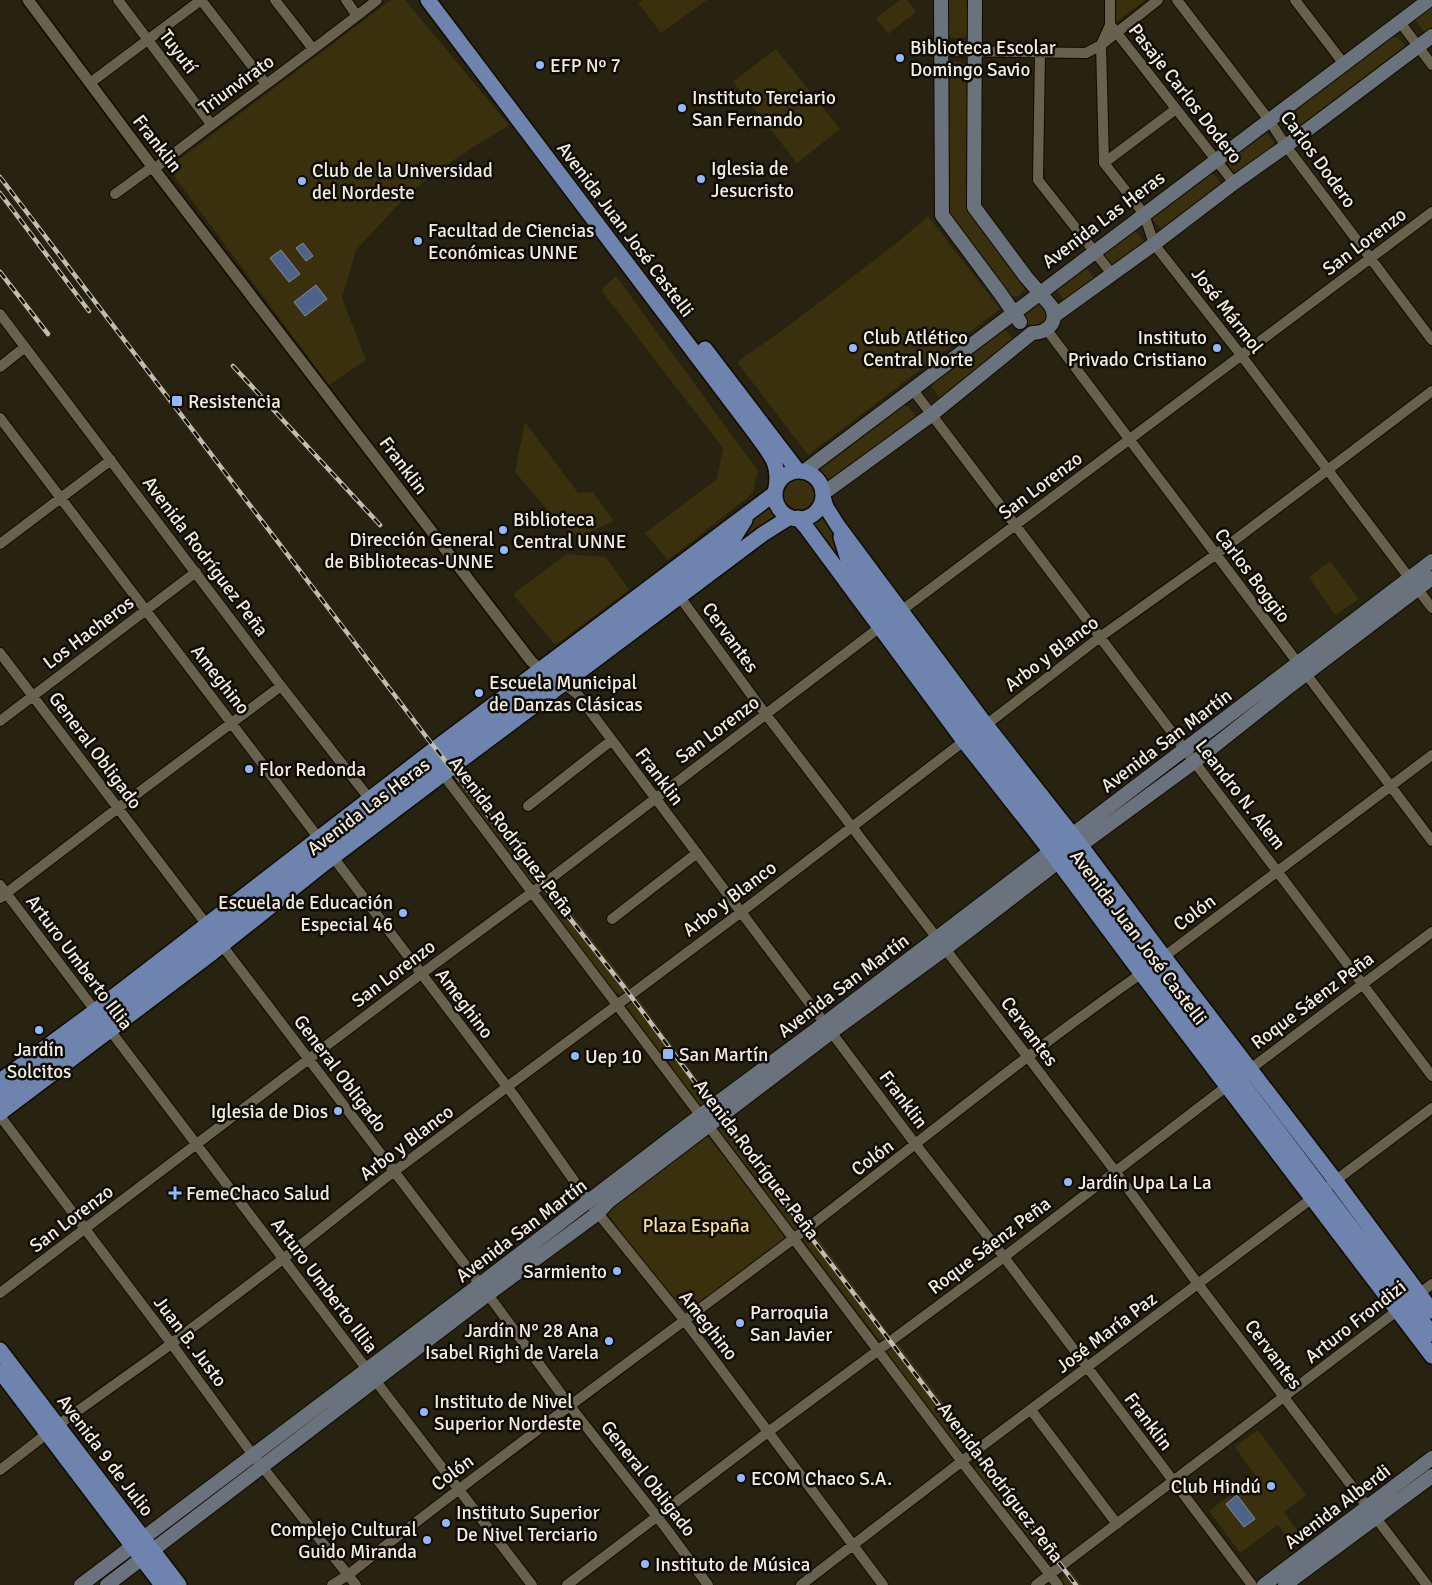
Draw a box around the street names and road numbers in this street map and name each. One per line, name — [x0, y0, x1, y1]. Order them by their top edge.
street label: Pasaje Carlos Dodero — [1123, 19, 1247, 168]
street label: Tuyutí — [154, 25, 203, 79]
street label: Triunvirato — [194, 49, 279, 120]
street label: Carlos Dodero — [1275, 106, 1361, 213]
street label: Franklin — [127, 110, 187, 177]
street label: Avenida Juan José Castelli — [551, 137, 699, 322]
street label: Avenida Las Heras — [1037, 166, 1170, 274]
street label: San Lorenzo — [1318, 202, 1411, 281]
street label: José Mármol — [1186, 263, 1268, 359]
street label: Franklin — [374, 432, 433, 499]
street label: San Lorenzo — [994, 446, 1087, 525]
street label: Avenida Rodríguez Peña — [137, 472, 273, 641]
street label: Carlos Boggio — [1209, 524, 1296, 628]
street label: Los Hacheros — [38, 591, 139, 675]
street label: Cervantes — [697, 598, 764, 678]
street label: Arbo y Blanco — [1000, 611, 1103, 697]
street label: Ameghino — [185, 640, 255, 719]
street label: Avenida San Martín — [1096, 684, 1237, 798]
street label: General Obligado — [43, 687, 147, 814]
street label: San Lorenzo — [671, 690, 764, 769]
street label: Leandro N. Alem — [1190, 735, 1291, 855]
street label: Franklin — [630, 743, 689, 810]
street label: Avenida Rodríguez Peña — [443, 752, 579, 921]
street label: Avenida Las Heras — [302, 753, 435, 861]
street label: Avenida Juan José Castelli — [1064, 845, 1212, 1030]
street label: Arbo y Blanco — [678, 856, 781, 942]
street label: Colón — [1169, 889, 1221, 936]
street label: Arturo Umberto Illia — [20, 890, 138, 1035]
street label: Avenida San Martín — [773, 929, 914, 1043]
street label: San Lorenzo — [347, 934, 440, 1013]
street label: Roque Sáenz Peña — [1246, 947, 1379, 1055]
street label: Ameghino — [430, 964, 499, 1044]
street label: Cervantes — [995, 992, 1063, 1071]
street label: General Obligado — [288, 1010, 392, 1137]
street label: Franklin — [874, 1066, 933, 1133]
street label: Avenida Rodríguez Peña — [688, 1075, 824, 1244]
street label: Arbo y Blanco — [355, 1100, 458, 1186]
street label: Colón — [847, 1134, 899, 1181]
street label: Avenida San Martín — [451, 1174, 592, 1288]
street label: San Lorenzo — [25, 1179, 118, 1258]
street label: Roque Sáenz Peña — [923, 1192, 1056, 1300]
street label: Arturo Umberto Illia — [265, 1213, 383, 1358]
street label: Arturo Frondizi — [1300, 1275, 1411, 1369]
street label: Ameghino — [673, 1286, 743, 1365]
street label: José María Paz — [1051, 1287, 1162, 1379]
street label: Juan B. Justo — [148, 1292, 232, 1392]
street label: Cervantes — [1239, 1315, 1307, 1394]
street label: Franklin — [1119, 1388, 1178, 1455]
street label: Avenida 9 de Julio — [52, 1390, 159, 1521]
street label: Avenida Rodríguez Peña — [932, 1398, 1068, 1567]
street label: General Obligado — [595, 1416, 701, 1541]
street label: Colón — [427, 1449, 479, 1496]
street label: Avenida Alberdi — [1280, 1459, 1396, 1555]

